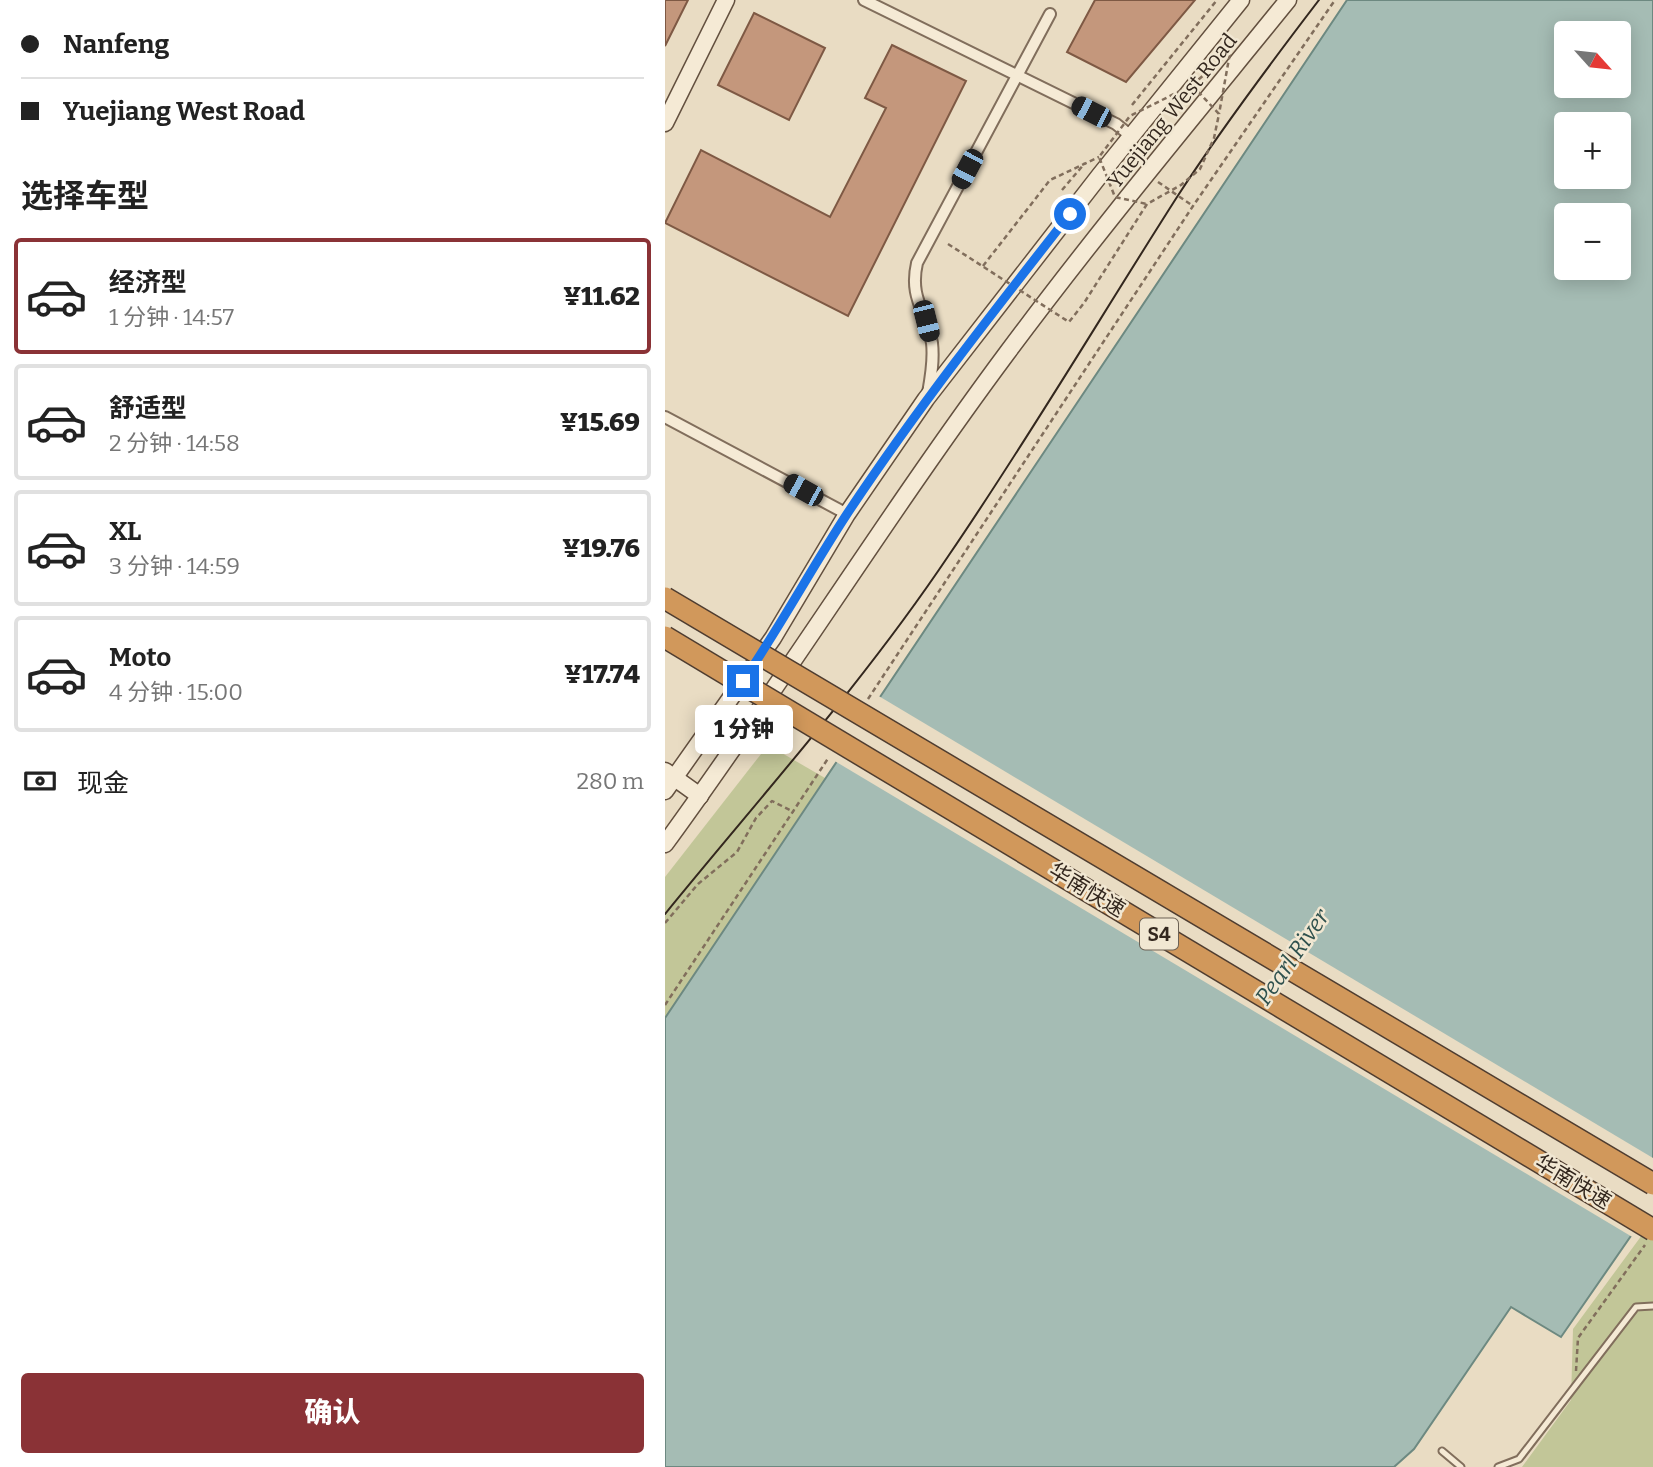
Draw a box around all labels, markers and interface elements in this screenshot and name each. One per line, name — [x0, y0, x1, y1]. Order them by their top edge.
north arrow — [1554, 21, 1631, 98]
map controls — [1554, 21, 1631, 280]
street label: Yuejiang West Road — [1102, 28, 1242, 194]
text: Nanfeng — [63, 29, 169, 60]
car — [1068, 93, 1115, 131]
text: Yuejiang West Road — [63, 96, 305, 127]
button: + — [1554, 112, 1631, 189]
car — [948, 146, 987, 192]
text: 选择车型 — [21, 177, 149, 215]
route start — [1054, 198, 1086, 230]
button: − — [1554, 203, 1631, 280]
icon: car — [25, 265, 88, 328]
text: 经济型 — [109, 267, 187, 298]
text: ¥11.62 — [563, 281, 640, 312]
car — [911, 298, 942, 344]
text: 1 分钟 · 14:57 — [109, 303, 234, 331]
icon: car — [25, 391, 88, 454]
text: 舒适型 — [109, 393, 187, 424]
text: ¥15.69 — [560, 407, 640, 438]
text: 2 分钟 · 14:58 — [109, 429, 240, 457]
car — [780, 471, 827, 509]
text: XL — [109, 516, 141, 547]
icon: car — [25, 517, 88, 580]
text: ¥19.76 — [562, 533, 640, 564]
text: 3 分钟 · 14:59 — [109, 552, 240, 580]
text: Moto — [109, 642, 171, 673]
icon: car — [25, 643, 88, 706]
text: ¥17.74 — [564, 659, 640, 690]
route end — [727, 665, 759, 697]
text: 4 分钟 · 15:00 — [109, 678, 243, 706]
callout: 1 分钟 — [694, 706, 792, 754]
text: 1 分钟 — [714, 715, 774, 743]
icon: cash — [21, 762, 59, 800]
text: 280 m — [576, 767, 644, 795]
text: 现金 — [77, 768, 129, 799]
street label: 华南快速 — [1044, 857, 1130, 923]
water label: Pearl River — [1249, 902, 1336, 1010]
road number: S4 — [1140, 918, 1178, 950]
street label: 华南快速 — [1530, 1149, 1616, 1215]
button: 确认 — [21, 1373, 644, 1453]

